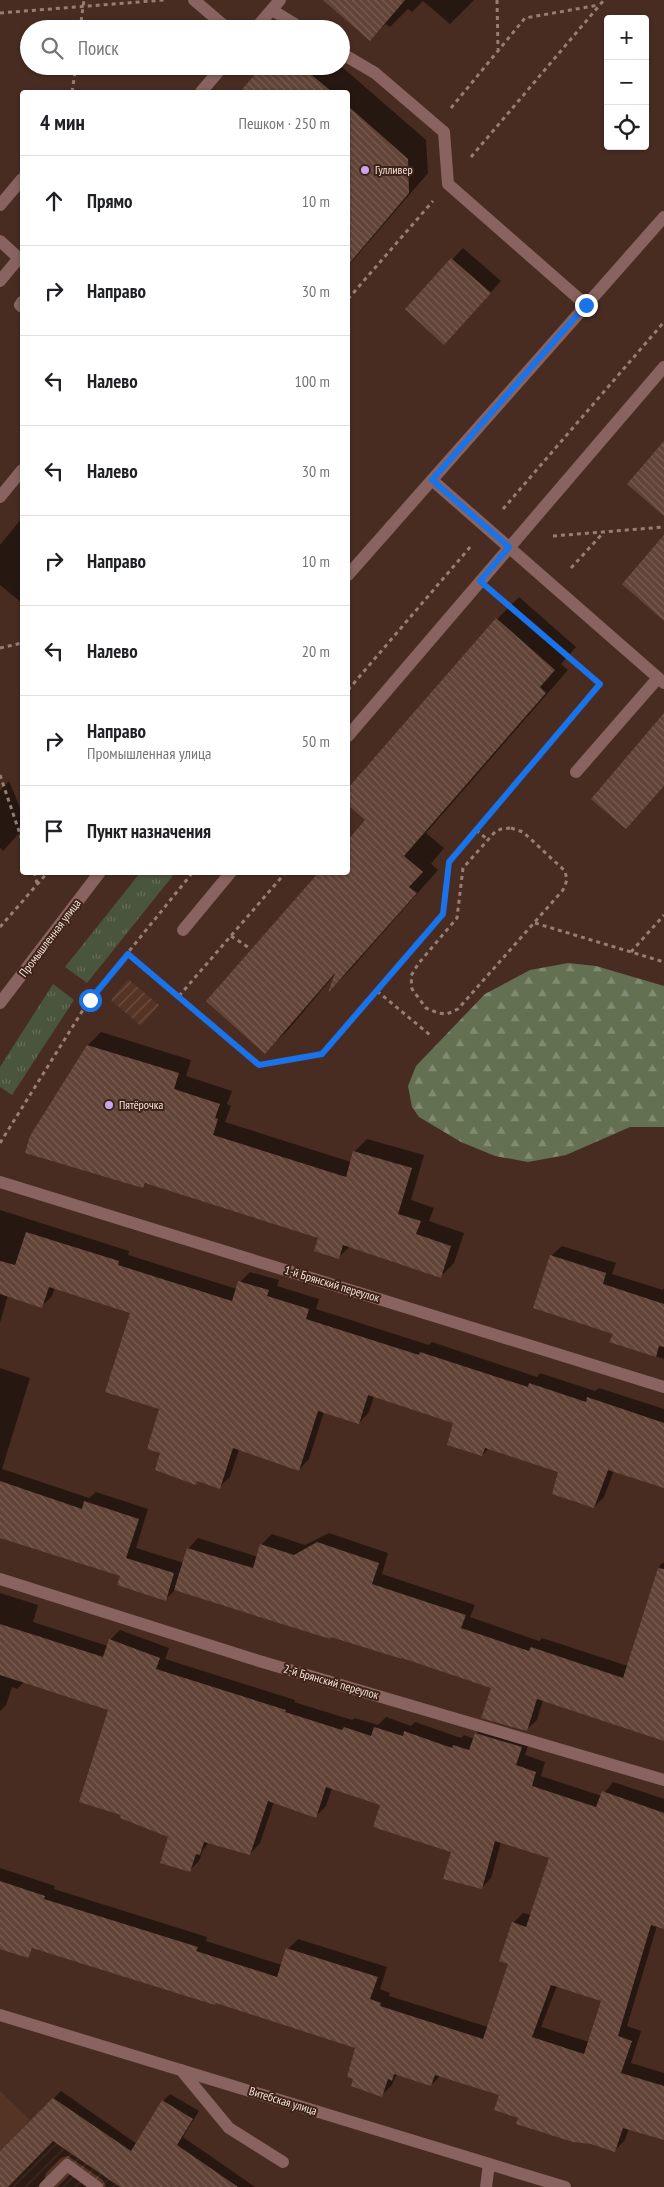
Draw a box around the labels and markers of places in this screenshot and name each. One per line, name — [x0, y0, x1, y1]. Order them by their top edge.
place label: Гулливер — [375, 162, 413, 177]
marker: Гулливер — [359, 164, 371, 176]
place label: Пятёрочка — [119, 1097, 163, 1112]
marker: Пятёрочка — [103, 1099, 115, 1111]

